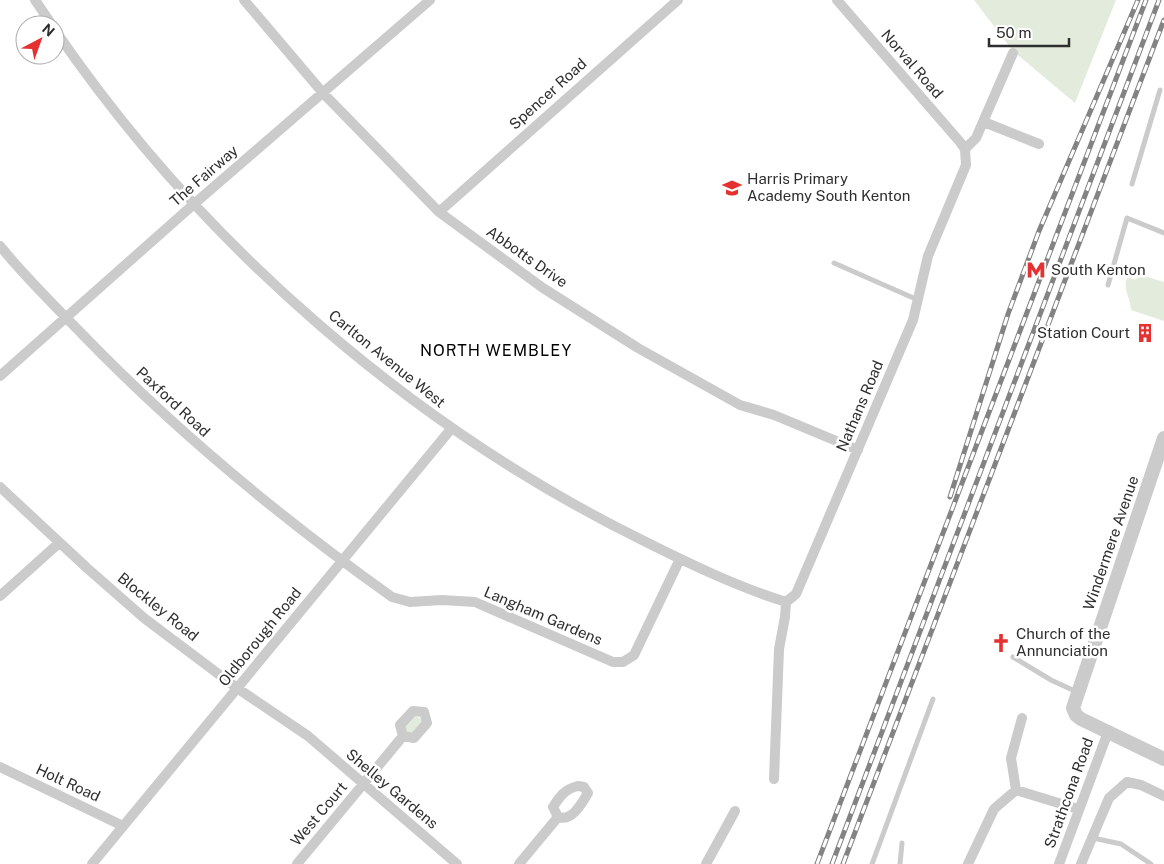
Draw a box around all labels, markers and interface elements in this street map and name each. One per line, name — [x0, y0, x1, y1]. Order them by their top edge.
north arrow — [15, 15, 65, 65]
scale bar — [989, 15, 1069, 47]
text: N — [39, 21, 58, 40]
text: 50 m — [996, 24, 1031, 41]
street label: Norval Road — [878, 26, 947, 101]
street label: Spencer Road — [506, 55, 590, 133]
street label: The Fairway — [166, 142, 241, 210]
place label: Harris Primary Academy South Kenton — [747, 170, 910, 204]
school or university icon: Harris Primary Academy South Kenton — [721, 177, 743, 199]
street label: Abbotts Drive — [484, 222, 571, 291]
metro station icon: South Kenton — [1025, 259, 1047, 281]
place label: South Kenton — [1051, 261, 1146, 278]
street label: Carlton Avenue West — [326, 306, 449, 411]
building icon: Station Court — [1134, 322, 1156, 344]
place label: Station Court — [1037, 324, 1130, 341]
district label: NORTH WEMBLEY — [420, 341, 572, 360]
street label: Nathans Road — [833, 358, 886, 454]
street label: Paxford Road — [133, 363, 214, 440]
street label: Windermere Avenue — [1080, 473, 1141, 612]
street label: Blockley Road — [115, 569, 202, 644]
street label: Langham Gardens — [481, 583, 605, 648]
street label: Oldborough Road — [215, 584, 304, 689]
place label: Church of the Annunciation — [1016, 625, 1110, 659]
church icon: Church of the Annunciation — [990, 632, 1012, 654]
street label: Strathcona Road — [1041, 735, 1096, 850]
street label: Shelley Gardens — [343, 745, 442, 832]
street label: Holt Road — [33, 760, 103, 805]
street label: West Court — [287, 778, 350, 849]

